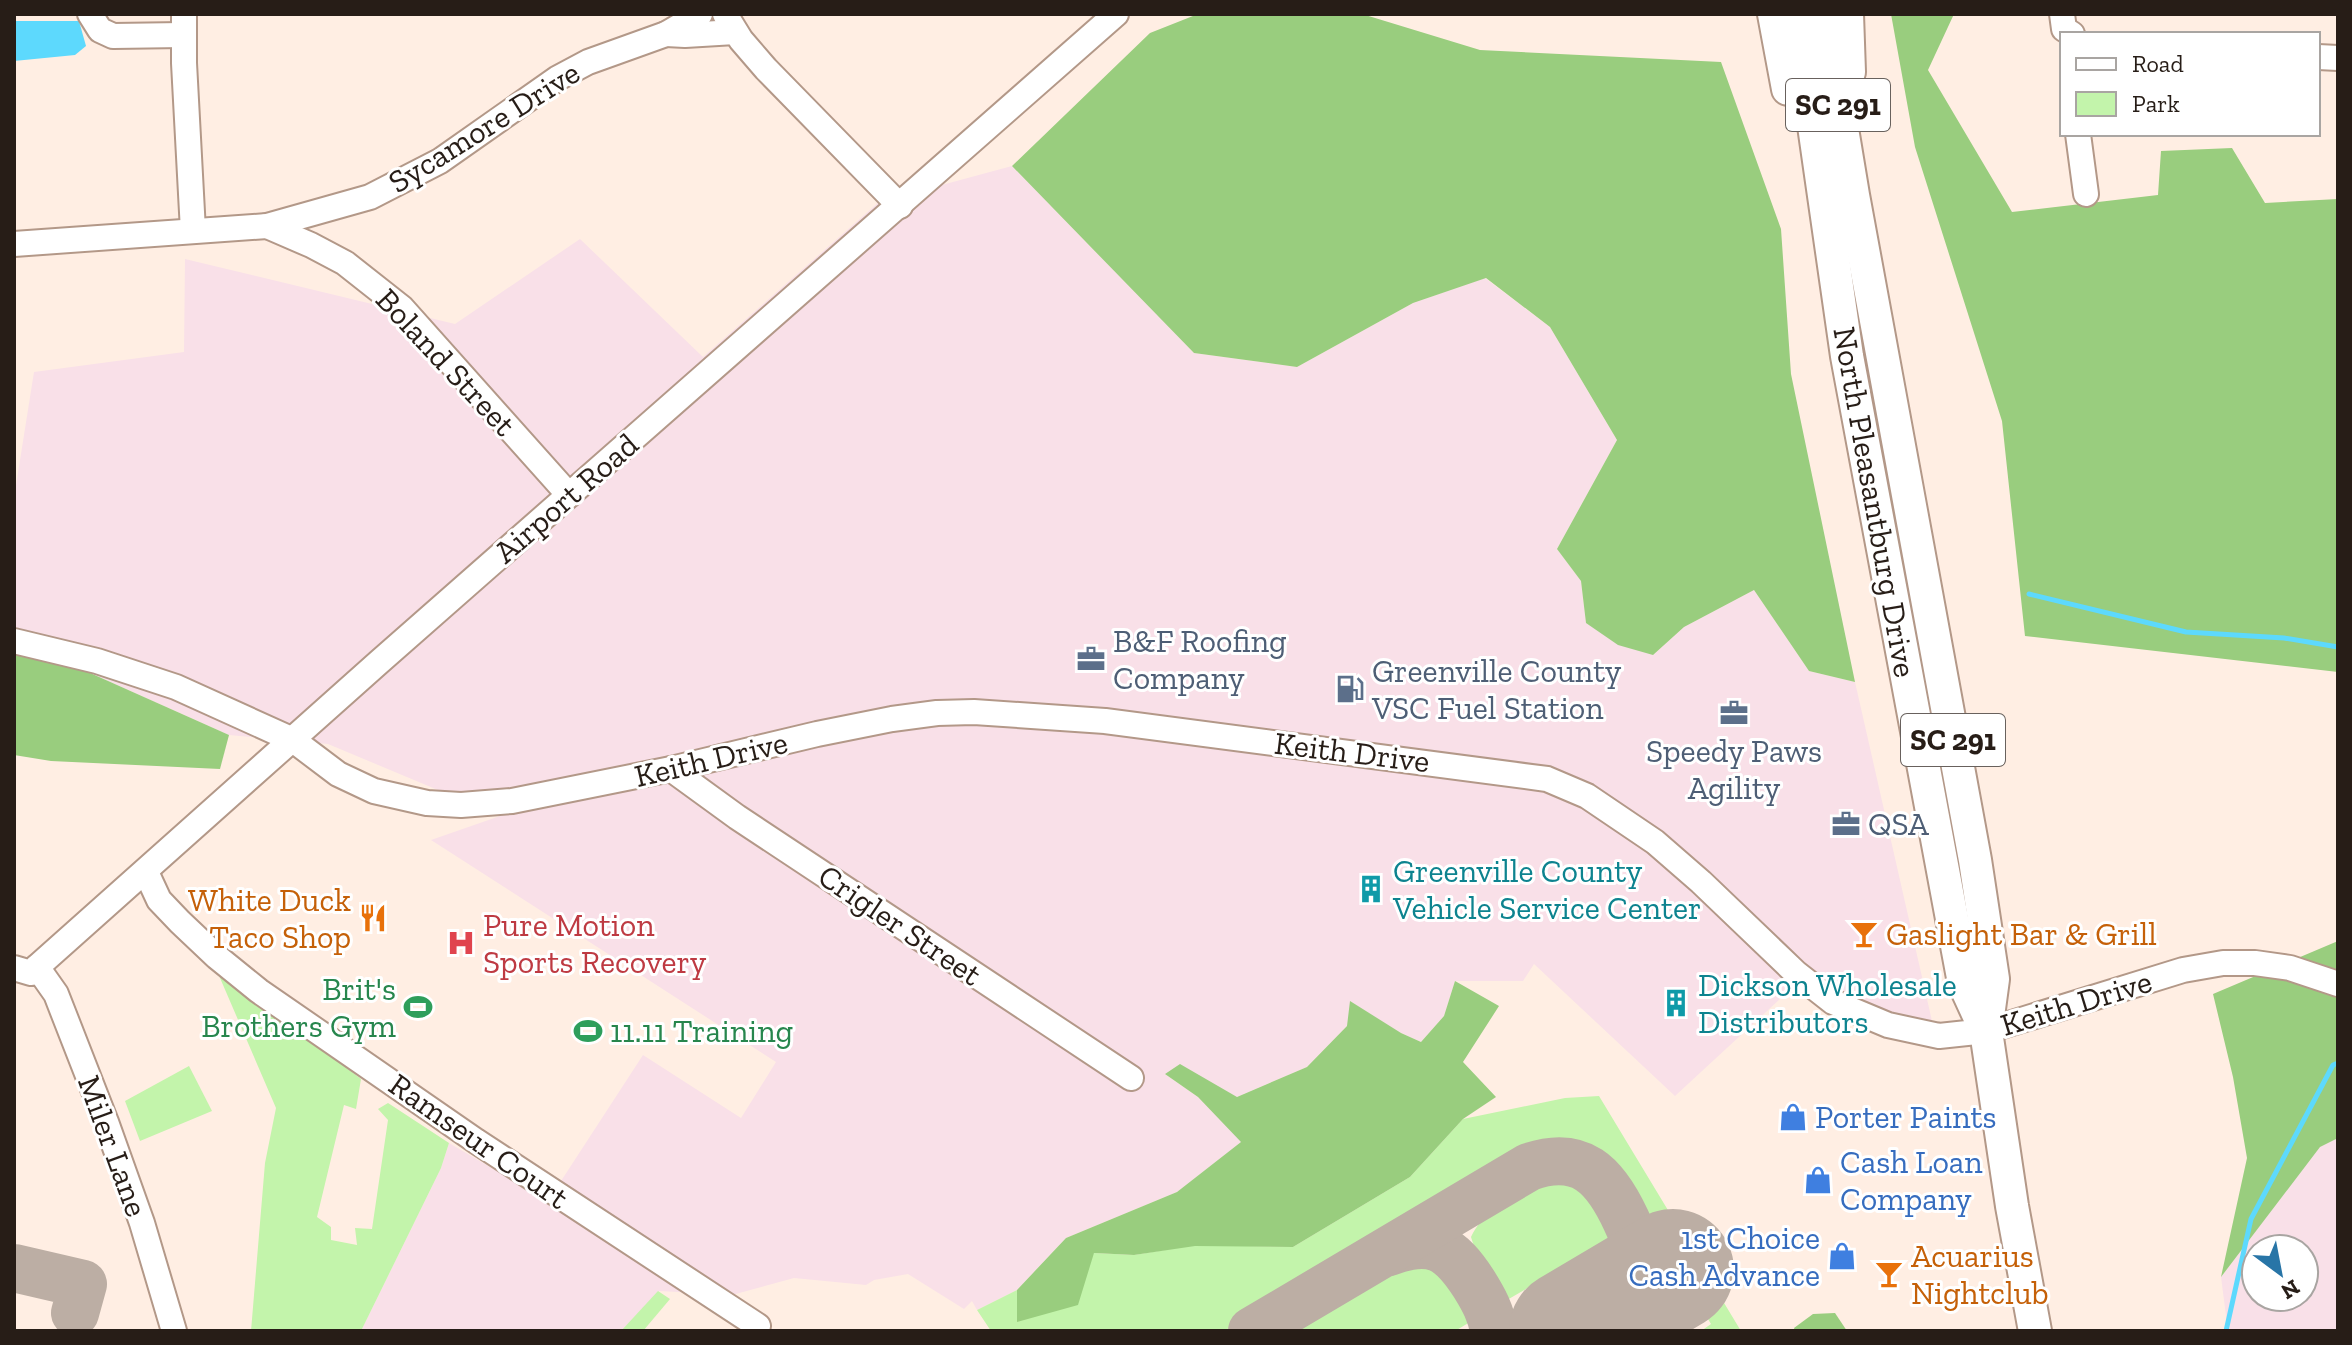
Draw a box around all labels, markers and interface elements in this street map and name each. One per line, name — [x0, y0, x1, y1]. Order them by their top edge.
legend — [2060, 32, 2320, 136]
text: Road — [2132, 49, 2184, 78]
street label: Sycamore Drive — [381, 53, 587, 201]
road number: SC 291 — [1786, 79, 1890, 131]
text: Park — [2132, 89, 2180, 118]
street label: Boland Street — [368, 281, 524, 444]
street label: North Pleasantburg Drive — [1825, 324, 1925, 680]
street label: Airport Road — [486, 425, 646, 571]
place label: B&F Roofing Company — [1113, 622, 1287, 697]
office icon: B&F Roofing Company — [1076, 644, 1106, 674]
place label: Greenville County VSC Fuel Station — [1371, 652, 1622, 727]
fuel station icon: Greenville County VSC Fuel Station — [1335, 674, 1365, 704]
office icon: Speedy Paws Agility — [1719, 698, 1749, 728]
road number: SC 291 — [1901, 714, 2005, 766]
street label: Keith Drive — [631, 723, 791, 795]
street label: Keith Drive — [1272, 724, 1432, 780]
place label: Speedy Paws Agility — [1646, 732, 1822, 807]
place label: QSA — [1868, 805, 1929, 843]
office icon: QSA — [1831, 809, 1861, 839]
place label: Greenville County Vehicle Service Center — [1392, 852, 1701, 927]
street label: Crigler Street — [811, 856, 989, 994]
building icon: Greenville County Vehicle Service Center — [1356, 874, 1386, 904]
place label: White Duck Taco Shop — [188, 881, 351, 956]
restaurant icon: White Duck Taco Shop — [358, 903, 388, 933]
place label: Pure Motion Sports Recovery — [483, 906, 707, 981]
place label: Gaslight Bar & Grill — [1886, 915, 2157, 953]
bar icon: Gaslight Bar & Grill — [1849, 919, 1879, 949]
hospital icon: Pure Motion Sports Recovery — [446, 928, 476, 958]
street label: Keith Drive — [1996, 962, 2156, 1044]
place label: Dickson Wholesale Distributors — [1698, 966, 1957, 1041]
place label: Brit's Brothers Gym — [201, 970, 396, 1045]
building icon: Dickson Wholesale Distributors — [1661, 988, 1691, 1018]
sports icon: Brit's Brothers Gym — [403, 992, 433, 1022]
place label: 11.11 Training — [610, 1012, 793, 1050]
sports icon: 11.11 Training — [573, 1016, 603, 1046]
street label: Ramseur Court — [382, 1065, 576, 1217]
street label: Miler Lane — [70, 1070, 156, 1222]
place label: Porter Paints — [1815, 1098, 1996, 1136]
shop icon: Porter Paints — [1778, 1102, 1808, 1132]
place label: Cash Loan Company — [1840, 1143, 1983, 1218]
shop icon: Cash Loan Company — [1803, 1165, 1833, 1195]
place label: 1st Choice Cash Advance — [1628, 1219, 1820, 1294]
north arrow — [2240, 1233, 2320, 1313]
place label: Acuarius Nightclub — [1911, 1237, 2049, 1312]
shop icon: 1st Choice Cash Advance — [1827, 1241, 1857, 1271]
bar icon: Acuarius Nightclub — [1874, 1259, 1904, 1289]
text: N — [2276, 1274, 2305, 1306]

